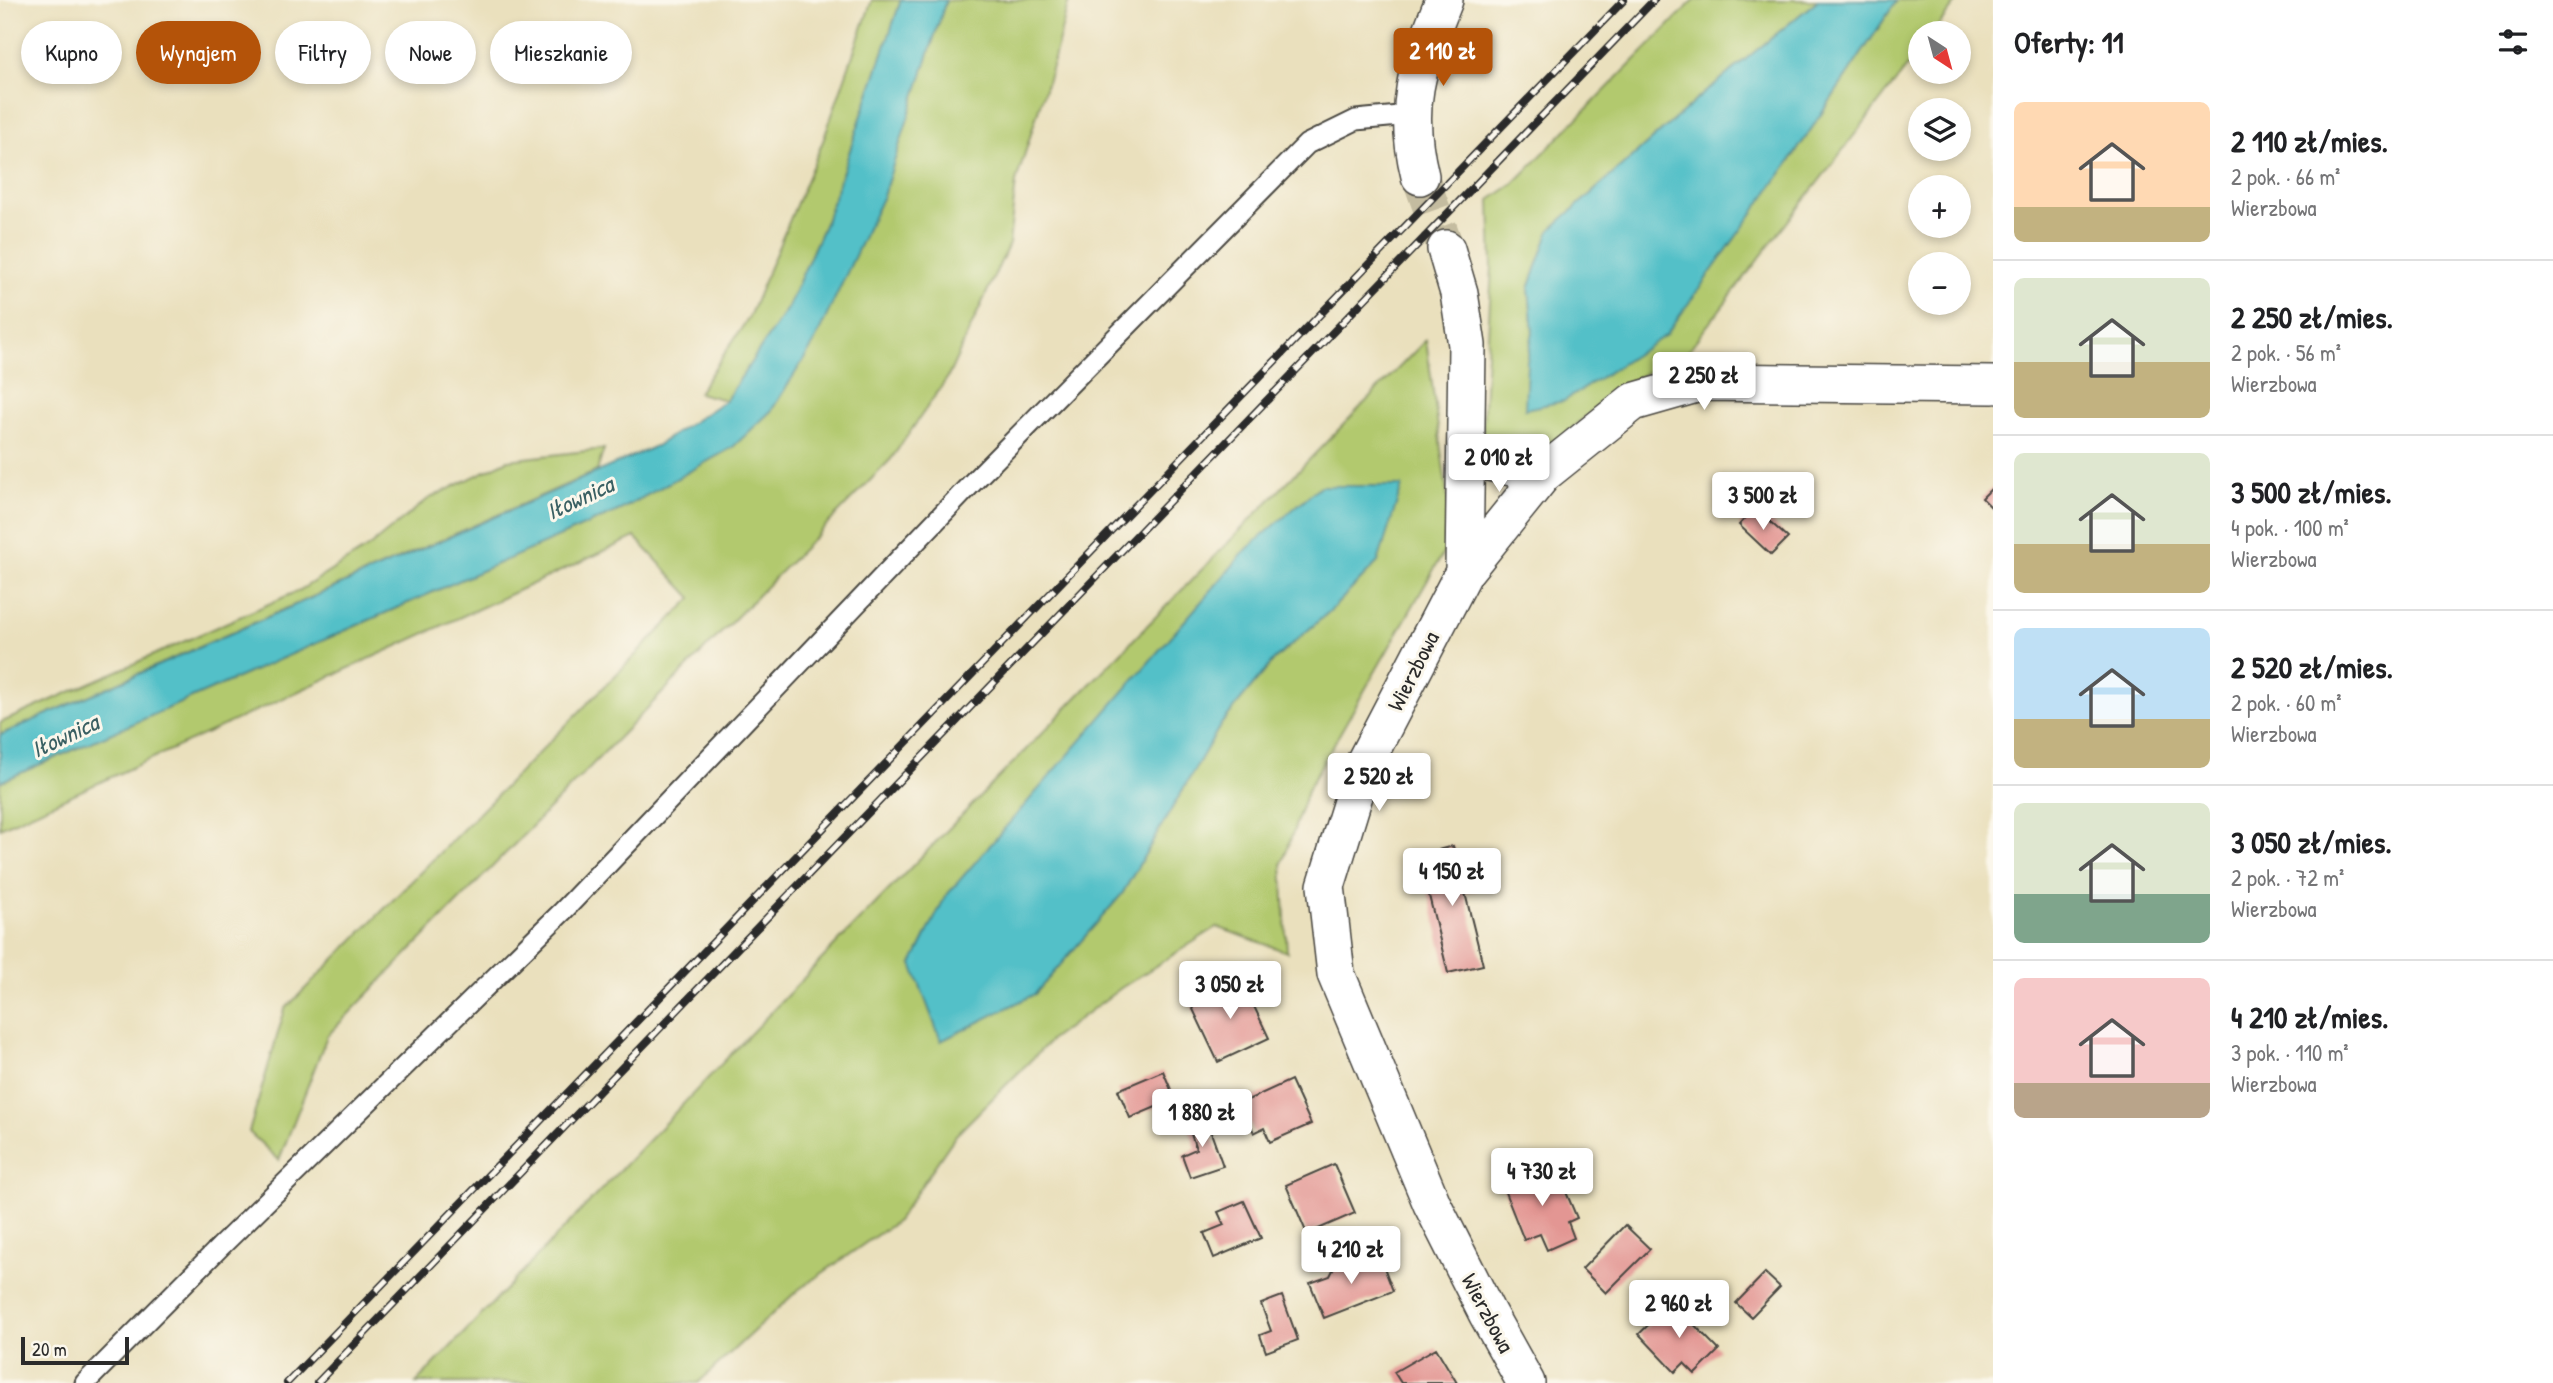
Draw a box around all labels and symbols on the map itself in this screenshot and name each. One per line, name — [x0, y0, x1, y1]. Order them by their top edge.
north arrow — [1908, 21, 1970, 84]
pin: 2 110 zł — [1371, 28, 1515, 88]
pin: 2 250 zł — [1632, 352, 1776, 412]
pin: 2 010 zł — [1427, 434, 1571, 494]
water label: Iłownica — [541, 467, 621, 526]
pin: 3 500 zł — [1691, 472, 1835, 532]
street label: Wierzbowa — [1379, 626, 1446, 716]
water label: Iłownica — [26, 705, 106, 764]
pin: 2 520 zł — [1307, 754, 1451, 813]
pin: 4 150 zł — [1380, 848, 1524, 908]
pin: 3 050 zł — [1158, 962, 1302, 1021]
pin: 1 880 zł — [1130, 1090, 1274, 1149]
pin: 4 730 zł — [1470, 1148, 1614, 1208]
pin: 4 210 zł — [1279, 1226, 1423, 1286]
street label: Wierzbowa — [1455, 1268, 1522, 1358]
pin: 2 960 zł — [1607, 1280, 1751, 1340]
scale bar — [21, 1334, 130, 1366]

